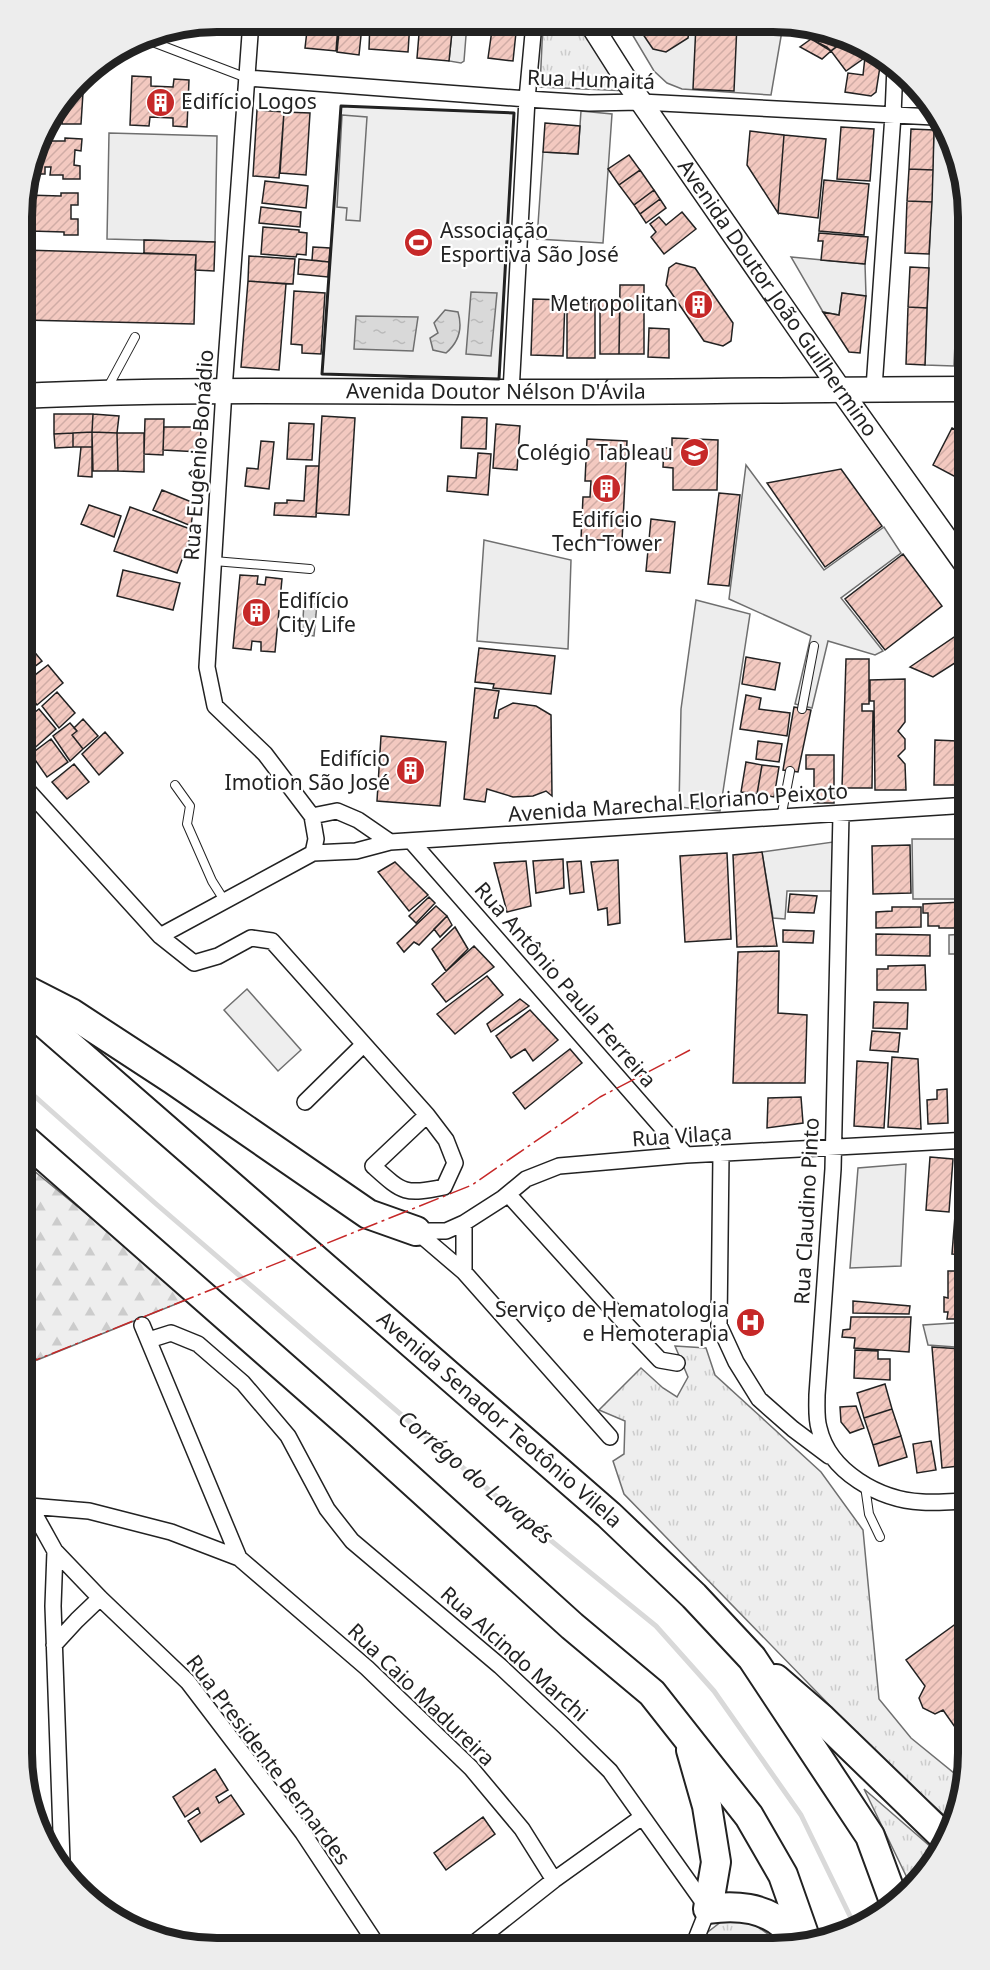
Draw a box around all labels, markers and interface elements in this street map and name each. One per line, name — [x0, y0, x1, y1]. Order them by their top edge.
street label: Rua Humaitá — [527, 63, 655, 95]
building icon: Edifício Logos — [144, 86, 176, 118]
place label: Edifício Logos — [181, 87, 317, 115]
street label: Avenida Doutor João Guilhermino — [672, 153, 885, 442]
place label: Associação Esportiva São José — [440, 216, 619, 268]
sports icon: Associação Esportiva São José — [403, 227, 435, 259]
building icon: Metropolitan — [683, 288, 715, 320]
place label: Metropolitan — [550, 289, 678, 317]
street label: Rua Eugênio Bonádio — [177, 349, 219, 561]
street label: Avenida Doutor Nélson D'Ávila — [346, 376, 646, 405]
school or university icon: Colégio Tableau — [678, 437, 710, 469]
place label: Colégio Tableau — [517, 438, 673, 466]
building icon: Edifício Tech Tower — [591, 473, 623, 505]
place label: Edifício Tech Tower — [552, 505, 662, 557]
place label: Edifício City Life — [278, 586, 356, 638]
building icon: Edifício City Life — [241, 597, 273, 629]
place label: Edifício Imotion São José — [225, 744, 390, 796]
building icon: Edifício Imotion São José — [395, 755, 427, 787]
street label: Avenida Marechal Floriano Peixoto — [507, 776, 849, 828]
street label: Rua Antônio Paula Ferreira — [469, 876, 663, 1093]
street label: Rua Claudino Pinto — [787, 1117, 825, 1305]
street label: Rua Vilaça — [631, 1118, 733, 1152]
place label: Serviço de Hematologia e Hemoterapia — [495, 1295, 729, 1347]
street label: Avenida Senador Teotônio Vilela — [371, 1304, 629, 1533]
hospital icon: Serviço de Hematologia e Hemoterapia — [734, 1306, 766, 1338]
water label: Corrégo do Lavapés — [393, 1402, 561, 1550]
street label: Rua Alcindo Marchi — [435, 1580, 594, 1727]
street label: Rua Caio Madureira — [342, 1617, 501, 1772]
street label: Rua Presidente Bernardes — [181, 1649, 357, 1870]

